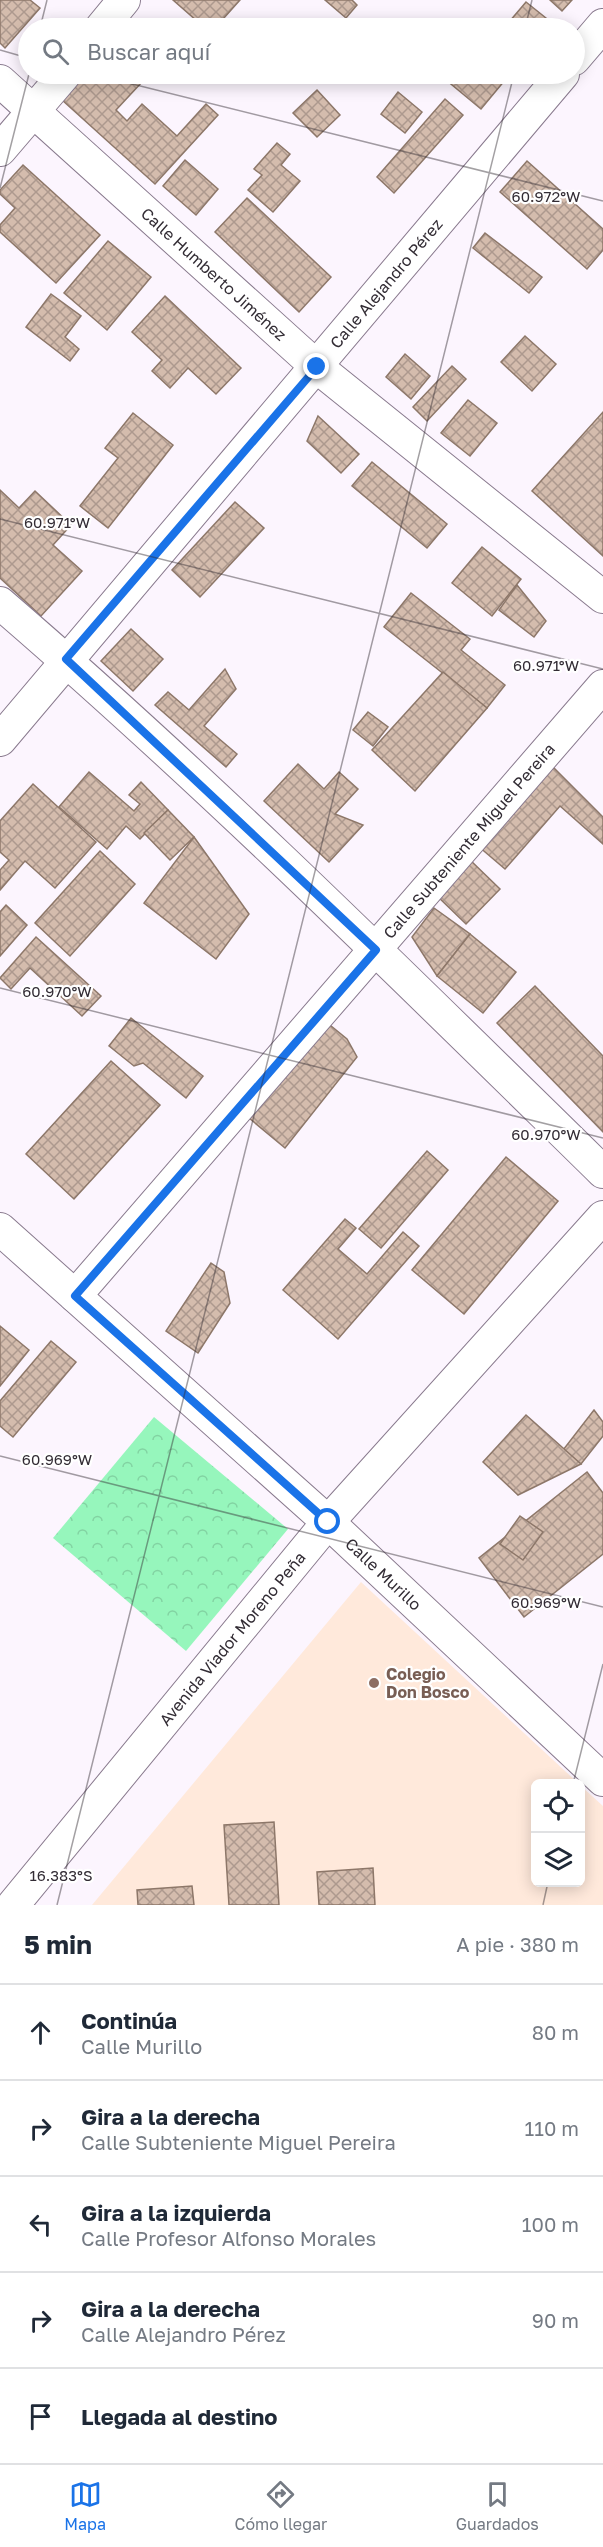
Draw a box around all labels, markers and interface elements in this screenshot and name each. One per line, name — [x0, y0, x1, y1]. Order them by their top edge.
search box — [18, 18, 585, 84]
icon: search — [39, 35, 72, 68]
text: Buscar aquí — [87, 38, 210, 65]
text: 60.972°W — [512, 187, 580, 205]
street label: Calle Humberto Jiménez — [137, 203, 291, 345]
street label: Calle Alejandro Pérez — [326, 214, 447, 352]
route end — [303, 353, 329, 379]
text: 60.971°W — [24, 513, 90, 531]
text: 60.971°W — [513, 656, 579, 674]
street label: Calle Subteniente Miguel Pereira — [379, 739, 559, 943]
text: 60.970°W — [22, 982, 92, 1000]
text: 60.970°W — [511, 1125, 581, 1143]
text: 60.969°W — [22, 1450, 92, 1468]
route start — [314, 1508, 340, 1534]
street label: Calle Murillo — [341, 1534, 426, 1615]
street label: Avenida Viador Moreno Peña — [155, 1548, 310, 1730]
text: 60.969°W — [511, 1593, 581, 1611]
place label: Colegio Don Bosco — [386, 1664, 470, 1702]
marker: Colegio Don Bosco — [367, 1676, 381, 1690]
map controls — [531, 1779, 585, 1887]
button: locate — [531, 1779, 585, 1833]
button: layers — [531, 1833, 585, 1887]
text: 16.383°S — [29, 1866, 93, 1884]
text: 5 min — [24, 1929, 92, 1960]
text: A pie · 380 m — [456, 1932, 579, 1956]
text: Continúa — [81, 2007, 177, 2034]
icon: ahead — [24, 2016, 57, 2049]
text: 80 m — [532, 2020, 579, 2044]
text: Calle Murillo — [81, 2034, 202, 2058]
text: Gira a la derecha — [81, 2103, 260, 2130]
icon: right — [24, 2112, 57, 2145]
text: 110 m — [525, 2116, 579, 2140]
text: Calle Subteniente Miguel Pereira — [81, 2130, 396, 2154]
text: Gira a la izquierda — [81, 2199, 271, 2226]
icon: left — [24, 2208, 57, 2241]
text: 100 m — [522, 2212, 579, 2236]
text: Calle Profesor Alfonso Morales — [81, 2226, 376, 2250]
text: Gira a la derecha — [81, 2295, 260, 2322]
icon: right — [24, 2304, 57, 2337]
text: 90 m — [532, 2308, 579, 2332]
text: Calle Alejandro Pérez — [81, 2322, 286, 2346]
icon: arrive — [24, 2400, 57, 2433]
text: Llegada al destino — [81, 2403, 278, 2430]
tab: Mapa — [64, 2478, 106, 2534]
tab: Cómo llegar — [235, 2478, 327, 2534]
tab: Guardados — [456, 2478, 539, 2534]

